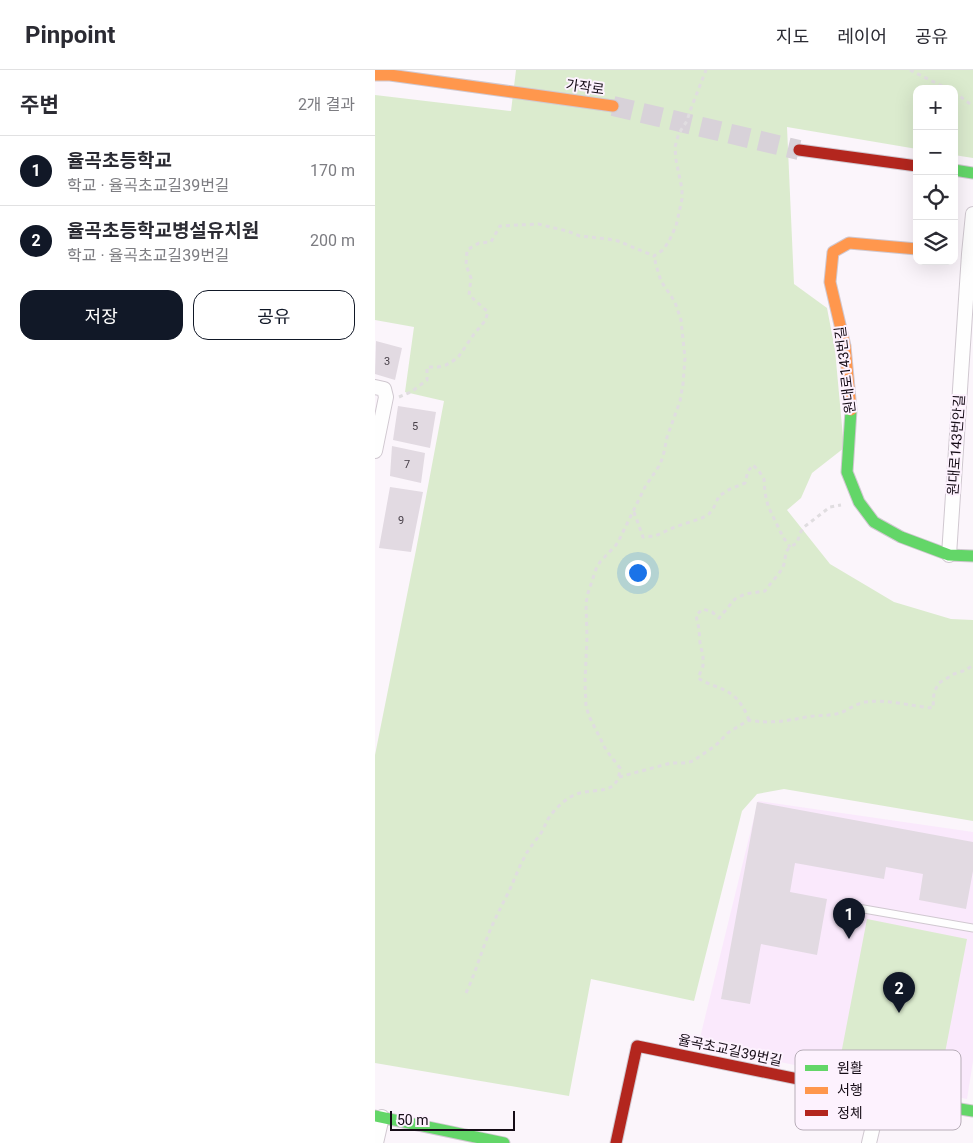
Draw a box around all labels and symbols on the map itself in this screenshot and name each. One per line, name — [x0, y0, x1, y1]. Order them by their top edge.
street label: 가작로 — [565, 76, 605, 98]
street label: 원대로143번길 — [832, 325, 858, 415]
house number: 3 — [384, 355, 390, 368]
street label: 원대로143번안길 — [945, 394, 967, 496]
house number: 5 — [412, 420, 418, 433]
house number: 7 — [404, 458, 410, 471]
house number: 9 — [398, 514, 404, 527]
your location — [625, 560, 651, 586]
pin: 1 — [833, 898, 865, 939]
pin: 2 — [883, 972, 915, 1013]
street label: 율곡초교길39번길 — [677, 1031, 783, 1069]
legend — [795, 1050, 961, 1130]
text: 원활 — [837, 1060, 863, 1076]
text: 서행 — [837, 1082, 863, 1098]
text: 정체 — [837, 1105, 863, 1121]
scale bar — [390, 1108, 515, 1131]

